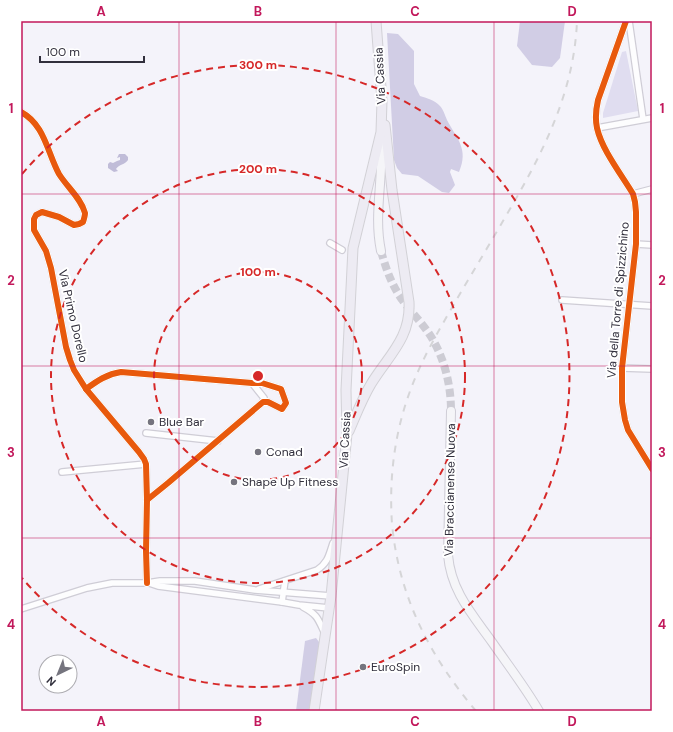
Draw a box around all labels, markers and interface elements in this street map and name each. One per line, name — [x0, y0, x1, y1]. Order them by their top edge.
text: A — [96, 3, 106, 20]
text: B — [254, 3, 262, 20]
text: C — [410, 3, 420, 20]
text: D — [567, 3, 577, 20]
scale bar — [40, 38, 144, 64]
text: 100 m — [46, 44, 80, 60]
street label: Via Cassia — [371, 47, 389, 105]
text: 300 m — [239, 57, 277, 73]
text: 1 — [9, 100, 13, 117]
text: 1 — [660, 100, 664, 117]
text: 200 m — [239, 161, 277, 177]
street label: Via della Torre di Spizzichino — [603, 221, 633, 379]
text: 100 m — [240, 264, 276, 280]
street label: Via Primo Dorello — [55, 268, 91, 364]
text: 2 — [7, 272, 15, 289]
text: 2 — [658, 272, 666, 289]
centre of rings — [251, 369, 265, 383]
street label: Via Cassia — [336, 411, 354, 469]
place label: Blue Bar — [159, 414, 205, 430]
marker: Blue Bar — [146, 417, 156, 427]
street label: Via Braccianense Nuova — [441, 423, 459, 557]
text: 3 — [7, 444, 15, 461]
place label: Conad — [266, 444, 303, 460]
text: 3 — [658, 444, 666, 461]
marker: Conad — [253, 447, 263, 457]
place label: Shape Up Fitness — [242, 474, 338, 490]
marker: Shape Up Fitness — [229, 477, 239, 487]
text: 4 — [7, 616, 15, 633]
text: 4 — [658, 616, 666, 633]
north arrow — [38, 654, 78, 694]
place label: EuroSpin — [371, 659, 420, 675]
marker: EuroSpin — [358, 662, 368, 672]
text: N — [43, 673, 59, 689]
text: A — [96, 713, 106, 730]
text: B — [254, 713, 262, 730]
text: C — [410, 713, 420, 730]
text: D — [567, 713, 577, 730]

